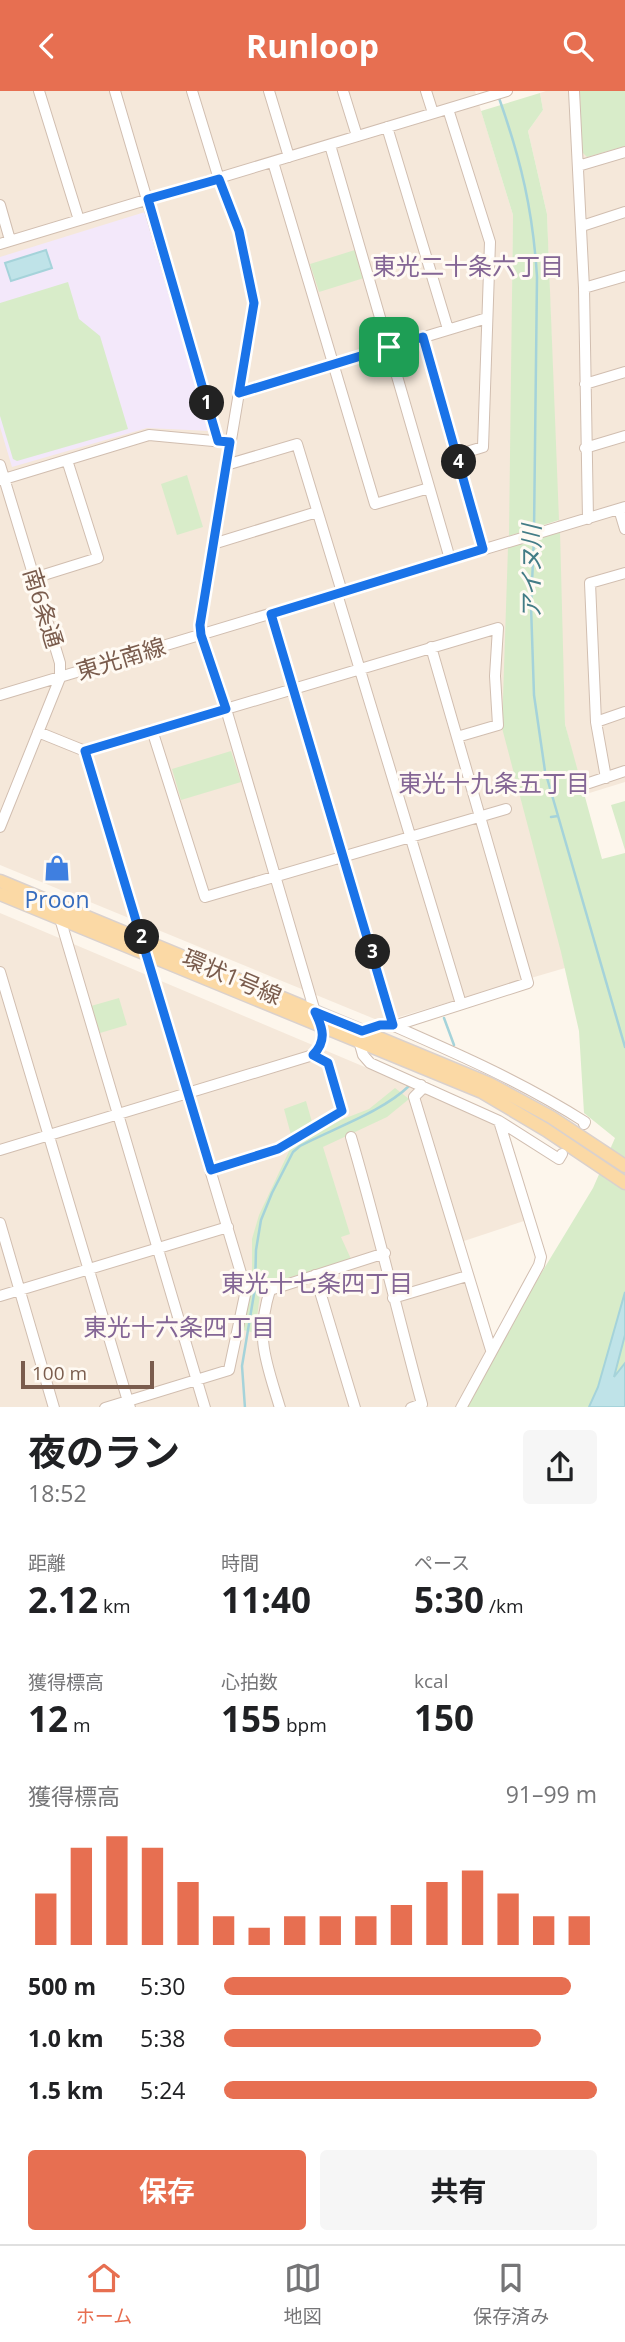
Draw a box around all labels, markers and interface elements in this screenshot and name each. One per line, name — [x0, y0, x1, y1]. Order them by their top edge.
text: Runloop — [246, 24, 379, 67]
icon: back — [28, 27, 66, 65]
icon: search — [559, 27, 597, 65]
district label: 東光二十条六丁目 — [372, 249, 564, 282]
pin — [359, 317, 419, 377]
icon: arrive — [370, 328, 408, 366]
pin: 1 — [190, 385, 224, 421]
text: 1 — [201, 389, 212, 415]
pin: 4 — [442, 445, 476, 479]
text: 4 — [453, 448, 464, 474]
water label: アイヌ川 — [514, 522, 547, 619]
street label: 南6条通 — [17, 564, 71, 652]
street label: 東光南線 — [72, 629, 169, 687]
district label: 東光十九条五丁目 — [398, 766, 590, 799]
shop icon: Proon — [42, 853, 72, 883]
place label: Proon — [24, 883, 90, 915]
pin: 2 — [124, 919, 160, 955]
text: 2 — [136, 923, 147, 949]
pin: 3 — [356, 935, 390, 969]
text: 3 — [367, 938, 378, 964]
street label: 環状1号線 — [178, 941, 287, 1011]
district label: 東光十七条四丁目 — [221, 1266, 413, 1299]
district label: 東光十六条四丁目 — [83, 1310, 275, 1343]
scale bar — [21, 1359, 154, 1390]
text: 100 m — [32, 1360, 87, 1386]
text: 夜のラン — [28, 1425, 180, 1477]
button: share — [523, 1430, 597, 1504]
text: 18:52 — [28, 1477, 87, 1509]
text: 距離 — [28, 1550, 66, 1576]
text: 時間 — [221, 1550, 259, 1576]
text: ペース — [414, 1550, 470, 1576]
text: 2.12 — [28, 1576, 98, 1623]
text: 11:40 — [221, 1576, 311, 1623]
text: 5:30 — [414, 1576, 484, 1623]
text: km — [98, 1593, 131, 1619]
text: /km — [484, 1593, 524, 1619]
text: kcal — [414, 1668, 448, 1694]
text: 獲得標高 — [28, 1669, 104, 1695]
text: 心拍数 — [221, 1669, 278, 1695]
text: 150 — [414, 1694, 474, 1741]
text: 12 — [28, 1695, 68, 1742]
text: 155 — [221, 1695, 281, 1742]
text: m — [68, 1712, 91, 1738]
text: bpm — [281, 1712, 327, 1738]
text: 91–99 m — [506, 1778, 597, 1810]
text: 獲得標高 — [28, 1780, 120, 1812]
text: 500 m — [28, 1970, 96, 2002]
text: 5:30 — [140, 1970, 186, 2002]
text: 1.0 km — [28, 2022, 104, 2054]
text: 5:38 — [140, 2022, 186, 2054]
text: 1.5 km — [28, 2074, 104, 2106]
text: 5:24 — [140, 2074, 186, 2106]
button: 保存 — [28, 2150, 306, 2230]
button: 共有 — [320, 2150, 597, 2230]
tab: ホーム — [76, 2259, 132, 2329]
tab: 地図 — [284, 2259, 322, 2329]
tab: 保存済み — [473, 2259, 549, 2329]

